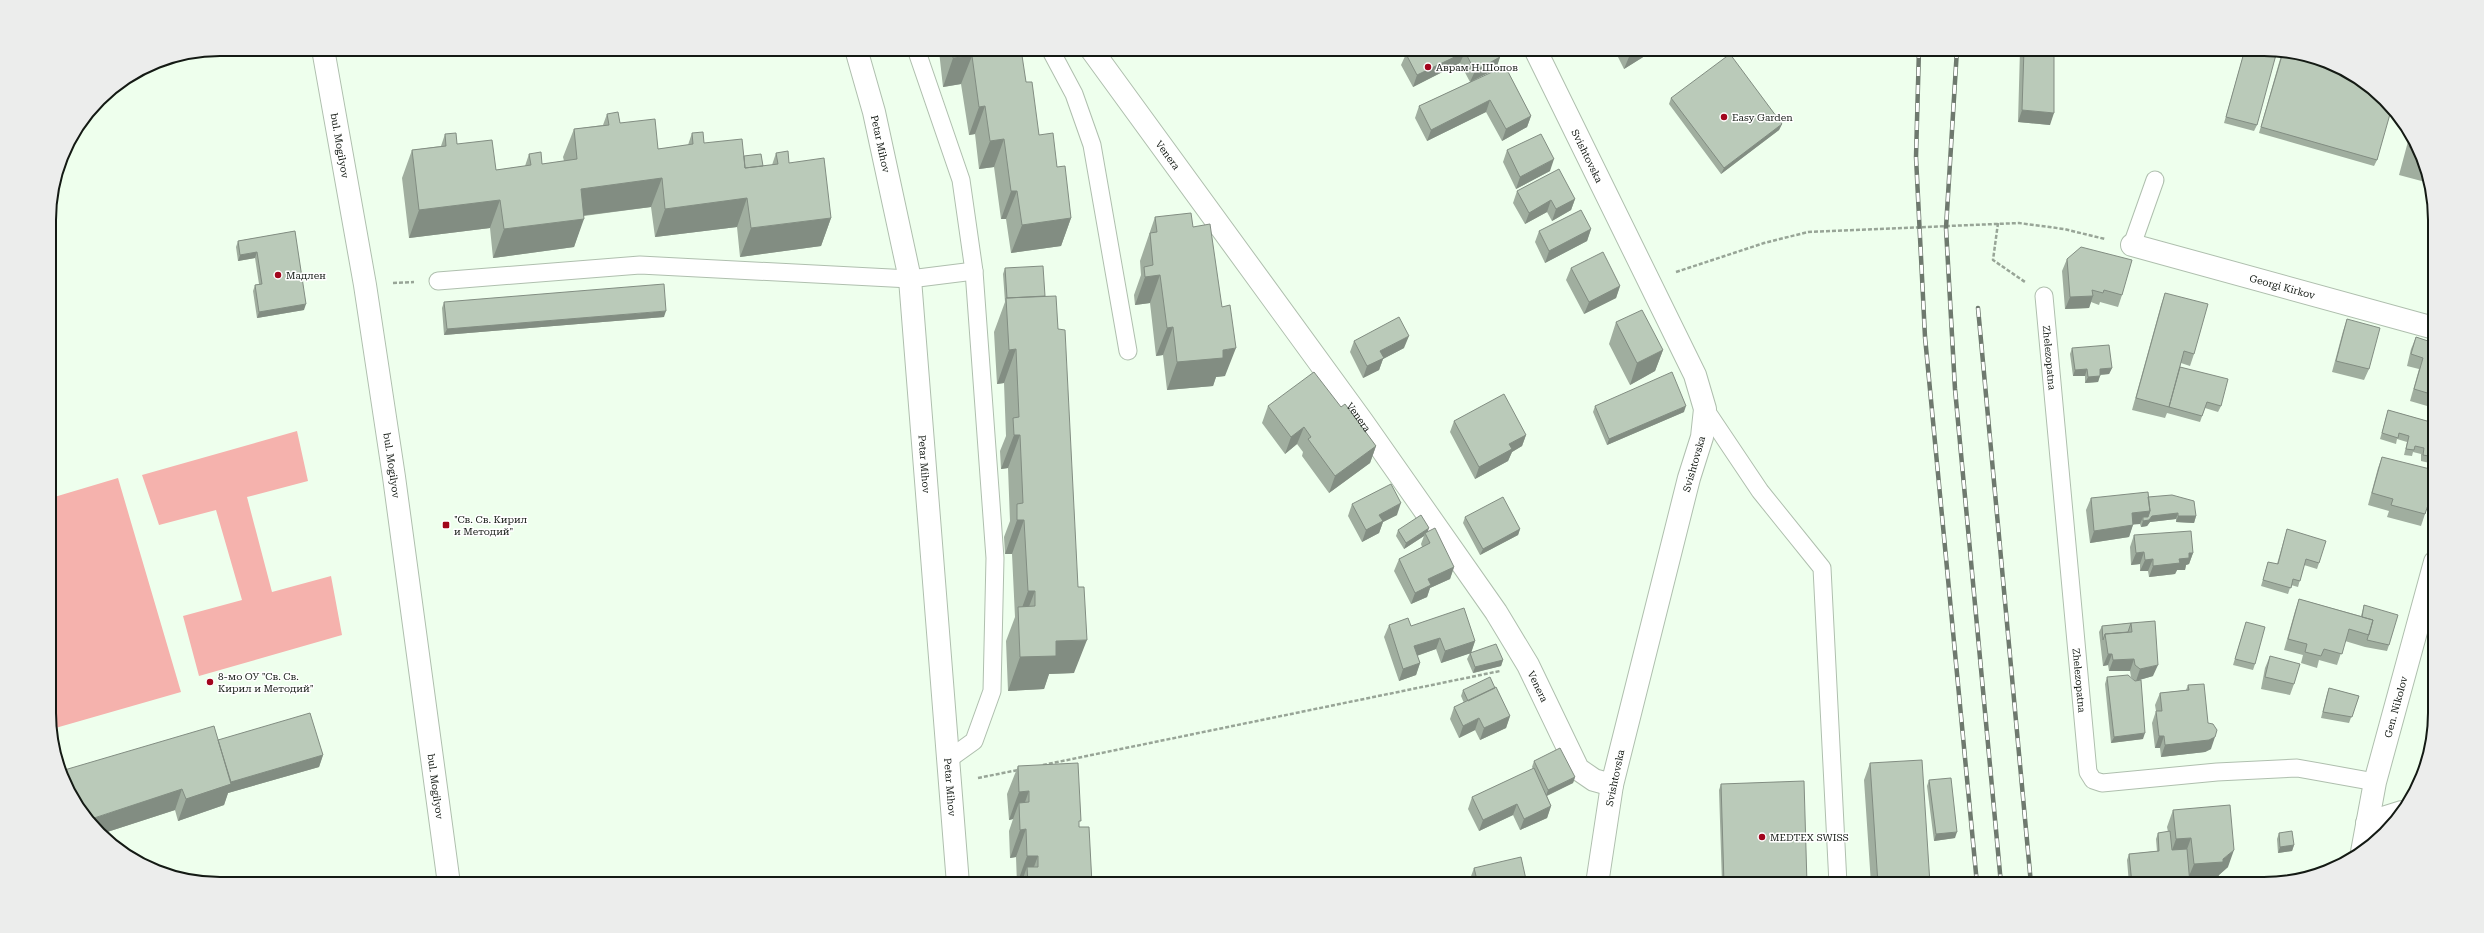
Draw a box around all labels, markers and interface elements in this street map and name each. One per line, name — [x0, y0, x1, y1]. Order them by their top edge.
marker: Аврам Н Шопов — [1423, 62, 1433, 72]
place label: Аврам Н Шопов — [1436, 62, 1518, 73]
street label: bul. Mogilyov — [329, 112, 351, 179]
marker: Easy Garden — [1719, 112, 1729, 122]
place label: Easy Garden — [1732, 112, 1793, 123]
street label: Petar Mihov — [869, 114, 892, 174]
street label: Svishtovska — [1570, 127, 1605, 185]
street label: Venera — [1154, 138, 1183, 172]
marker: Мадлен — [273, 270, 283, 280]
place label: Мадлен — [286, 270, 326, 281]
street label: Georgi Kirkov — [2248, 272, 2317, 301]
street label: Zhelezopatna — [2041, 325, 2058, 391]
street label: Venera — [1345, 400, 1373, 434]
street label: bul. Mogilyov — [382, 432, 402, 499]
street label: Petar Mihov — [917, 434, 932, 494]
street label: Svishtovska — [1681, 434, 1707, 493]
place label: "Св. Св. Кирил и Методий" — [454, 514, 527, 537]
marker: "Св. Св. Кирил и Методий" — [441, 520, 451, 530]
street label: Zhelezopatna — [2071, 648, 2088, 714]
street label: Venera — [1526, 669, 1551, 704]
place label: 8-мо ОУ "Св. Св. Кирил и Методий" — [218, 671, 314, 694]
street label: Gen. Nikolov — [2382, 675, 2409, 739]
marker: 8-мо ОУ "Св. Св. Кирил и Методий" — [205, 677, 215, 687]
street label: Svishtovska — [1604, 748, 1627, 807]
street label: bul. Mogilyov — [426, 753, 446, 820]
street label: Petar Mihov — [943, 757, 958, 817]
marker: MEDTEX SWISS — [1757, 832, 1767, 842]
place label: MEDTEX SWISS — [1770, 832, 1849, 843]

